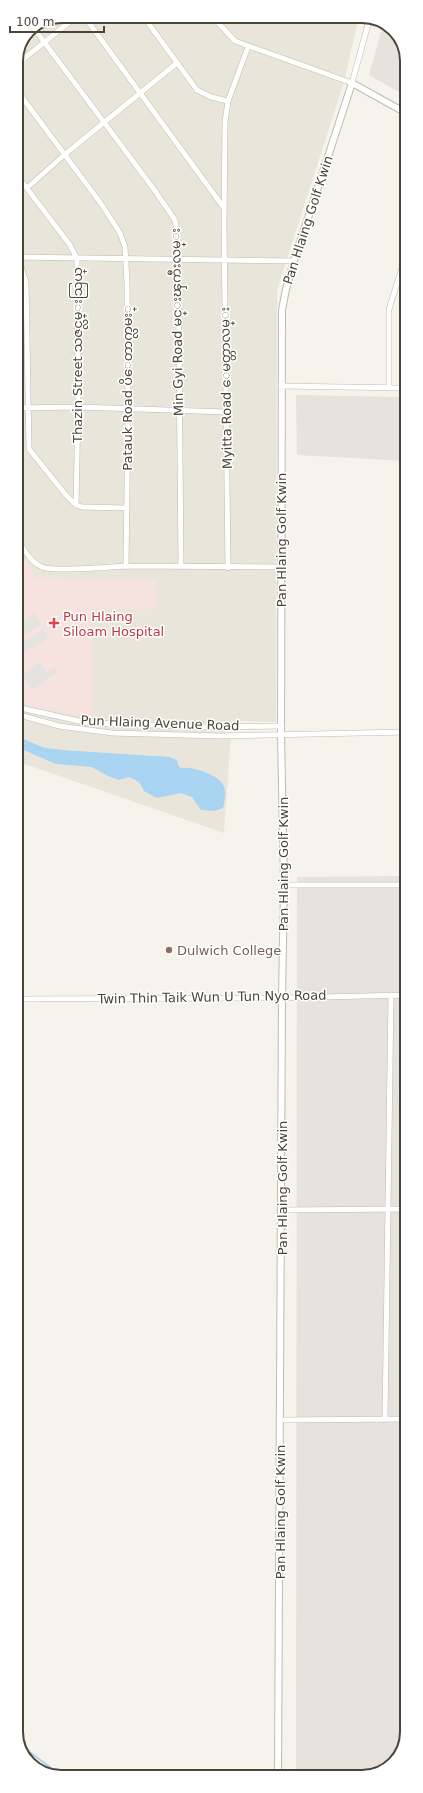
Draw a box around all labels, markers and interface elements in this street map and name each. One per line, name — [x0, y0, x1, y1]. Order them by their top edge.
scale bar — [10, 8, 104, 34]
text: 100 m — [16, 15, 54, 29]
street label: Pan Hlaing Golf Kwin — [280, 154, 336, 286]
street label: Min Gyi Road မင္းၾကီးလမ္း — [167, 228, 189, 416]
street label: Thazin Street သဇင္လမ္းသြယ္ — [69, 267, 88, 444]
street label: Patauk Road ပိေတာက္လမး္ — [119, 305, 138, 471]
street label: Myitta Road ေမတ္တာလမ္း — [217, 307, 238, 469]
street label: Pan Hlaing Golf Kwin — [274, 473, 289, 607]
place label: Pun Hlaing Siloam Hospital — [63, 609, 164, 639]
marker: Pun Hlaing Siloam Hospital — [48, 617, 60, 629]
street label: Pun Hlaing Avenue Road — [80, 713, 240, 733]
street label: Pan Hlaing Golf Kwin — [276, 797, 291, 931]
place label: Dulwich College — [177, 943, 281, 958]
marker: Dulwich College — [164, 945, 174, 955]
street label: Twin Thin Taik Wun U Tun Nyo Road — [96, 988, 327, 1007]
street label: Pan Hlaing Golf Kwin — [275, 1121, 290, 1255]
street label: Pan Hlaing Golf Kwin — [273, 1445, 288, 1579]

